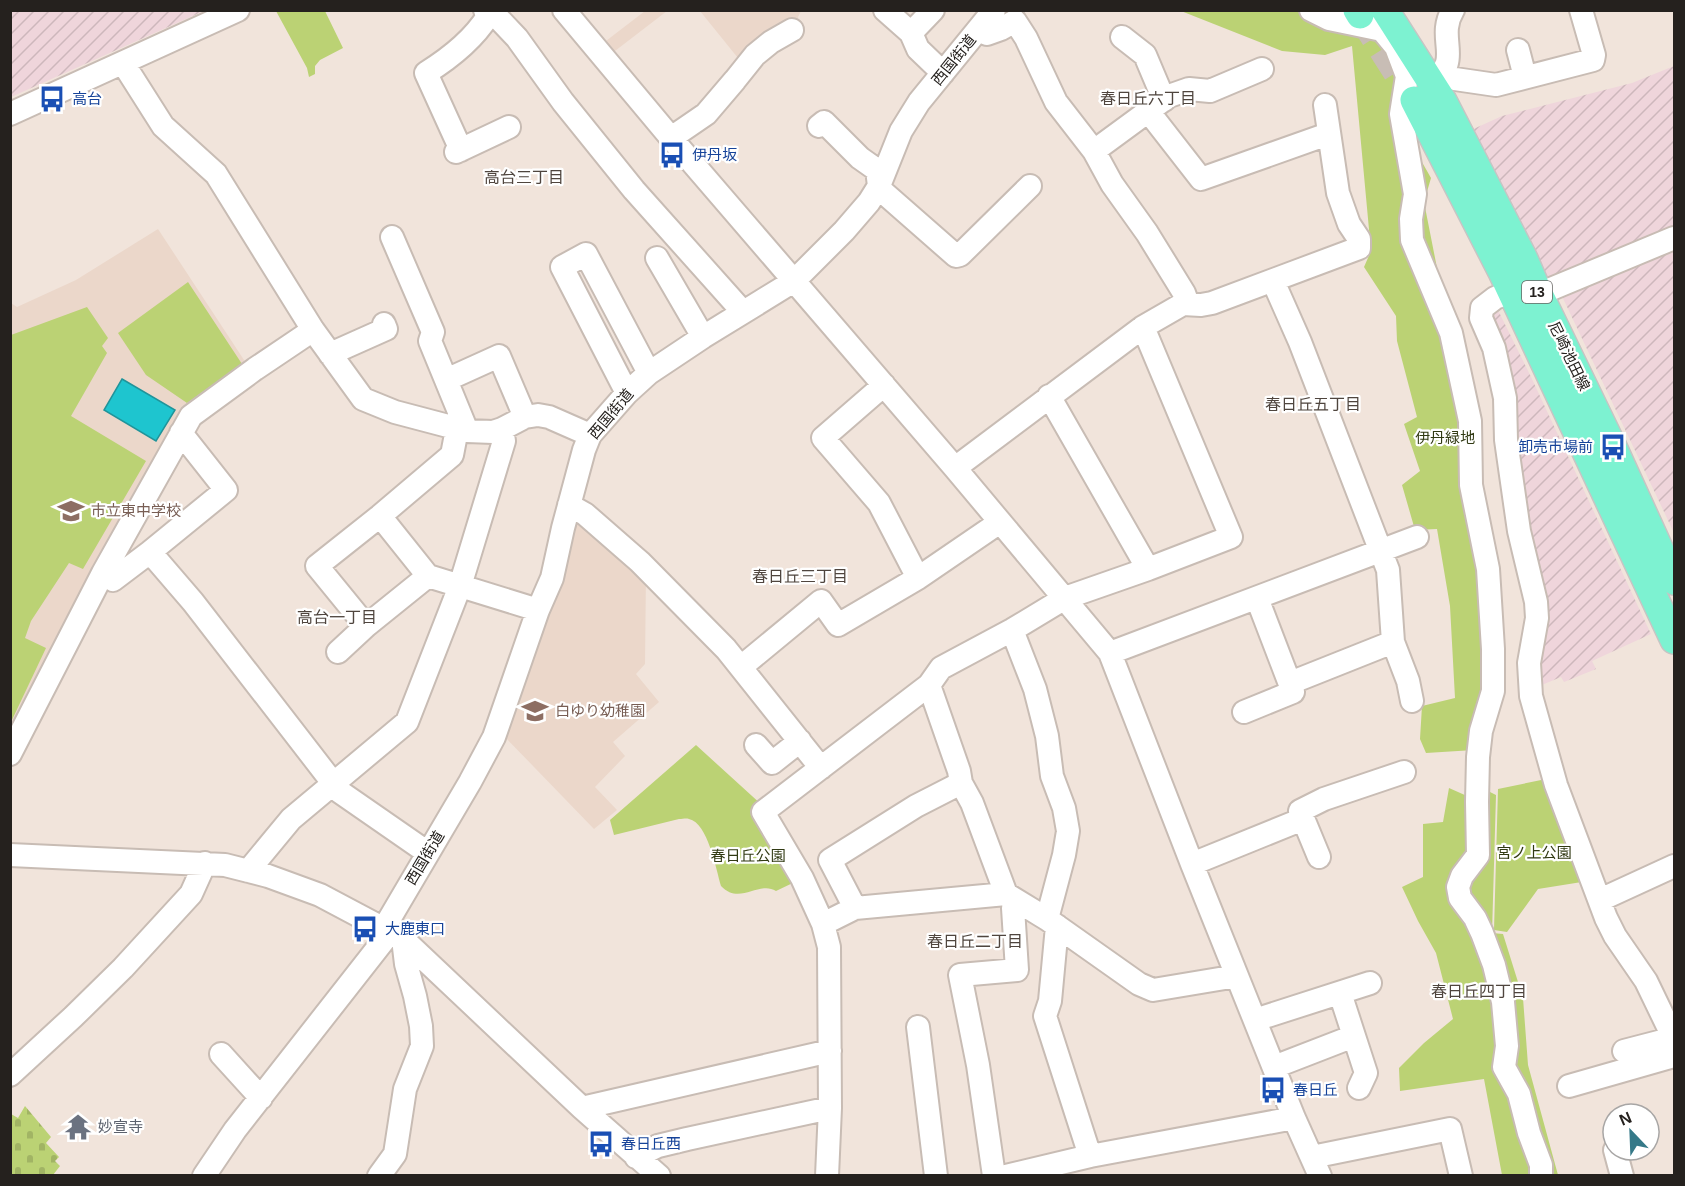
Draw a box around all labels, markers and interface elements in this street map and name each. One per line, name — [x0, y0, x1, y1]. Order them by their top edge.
street label: 西国街道 — [928, 31, 979, 88]
bus stop icon: 高台 — [37, 84, 67, 114]
place label: 高台 — [72, 90, 102, 107]
district label: 春日丘六丁目 — [1100, 90, 1196, 107]
bus stop icon: 伊丹坂 — [657, 140, 687, 170]
place label: 伊丹坂 — [692, 146, 737, 163]
district label: 高台三丁目 — [484, 169, 564, 186]
road number: 13 — [1522, 281, 1552, 303]
street label: 尼崎池田線 — [1545, 318, 1594, 393]
street label: 西国街道 — [585, 385, 636, 442]
district label: 春日丘五丁目 — [1265, 396, 1361, 413]
park label: 伊丹緑地 — [1415, 429, 1475, 446]
bus stop icon: 卸売市場前 — [1598, 432, 1628, 462]
place label: 卸売市場前 — [1518, 438, 1593, 455]
school or university icon: 市立東中学校 — [56, 496, 86, 526]
place label: 市立東中学校 — [91, 502, 181, 519]
district label: 春日丘三丁目 — [752, 568, 848, 585]
district label: 高台一丁目 — [297, 609, 377, 626]
school or university icon: 白ゆり幼稚園 — [520, 696, 550, 726]
place label: 白ゆり幼稚園 — [555, 702, 645, 719]
street label: 西国街道 — [402, 828, 447, 888]
park label: 宮ノ上公園 — [1496, 844, 1572, 861]
park label: 春日丘公園 — [710, 847, 786, 864]
bus stop icon: 大鹿東口 — [350, 914, 380, 944]
place label: 大鹿東口 — [385, 920, 445, 937]
district label: 春日丘二丁目 — [927, 933, 1023, 950]
district label: 春日丘四丁目 — [1431, 983, 1527, 1000]
bus stop icon: 春日丘 — [1258, 1075, 1288, 1105]
place label: 春日丘 — [1293, 1081, 1338, 1098]
north arrow — [1601, 1102, 1661, 1162]
text: N — [1617, 1109, 1634, 1129]
temple icon: 妙宣寺 — [63, 1112, 93, 1142]
place label: 妙宣寺 — [98, 1118, 143, 1135]
bus stop icon: 春日丘西 — [586, 1129, 616, 1159]
place label: 春日丘西 — [621, 1135, 681, 1152]

